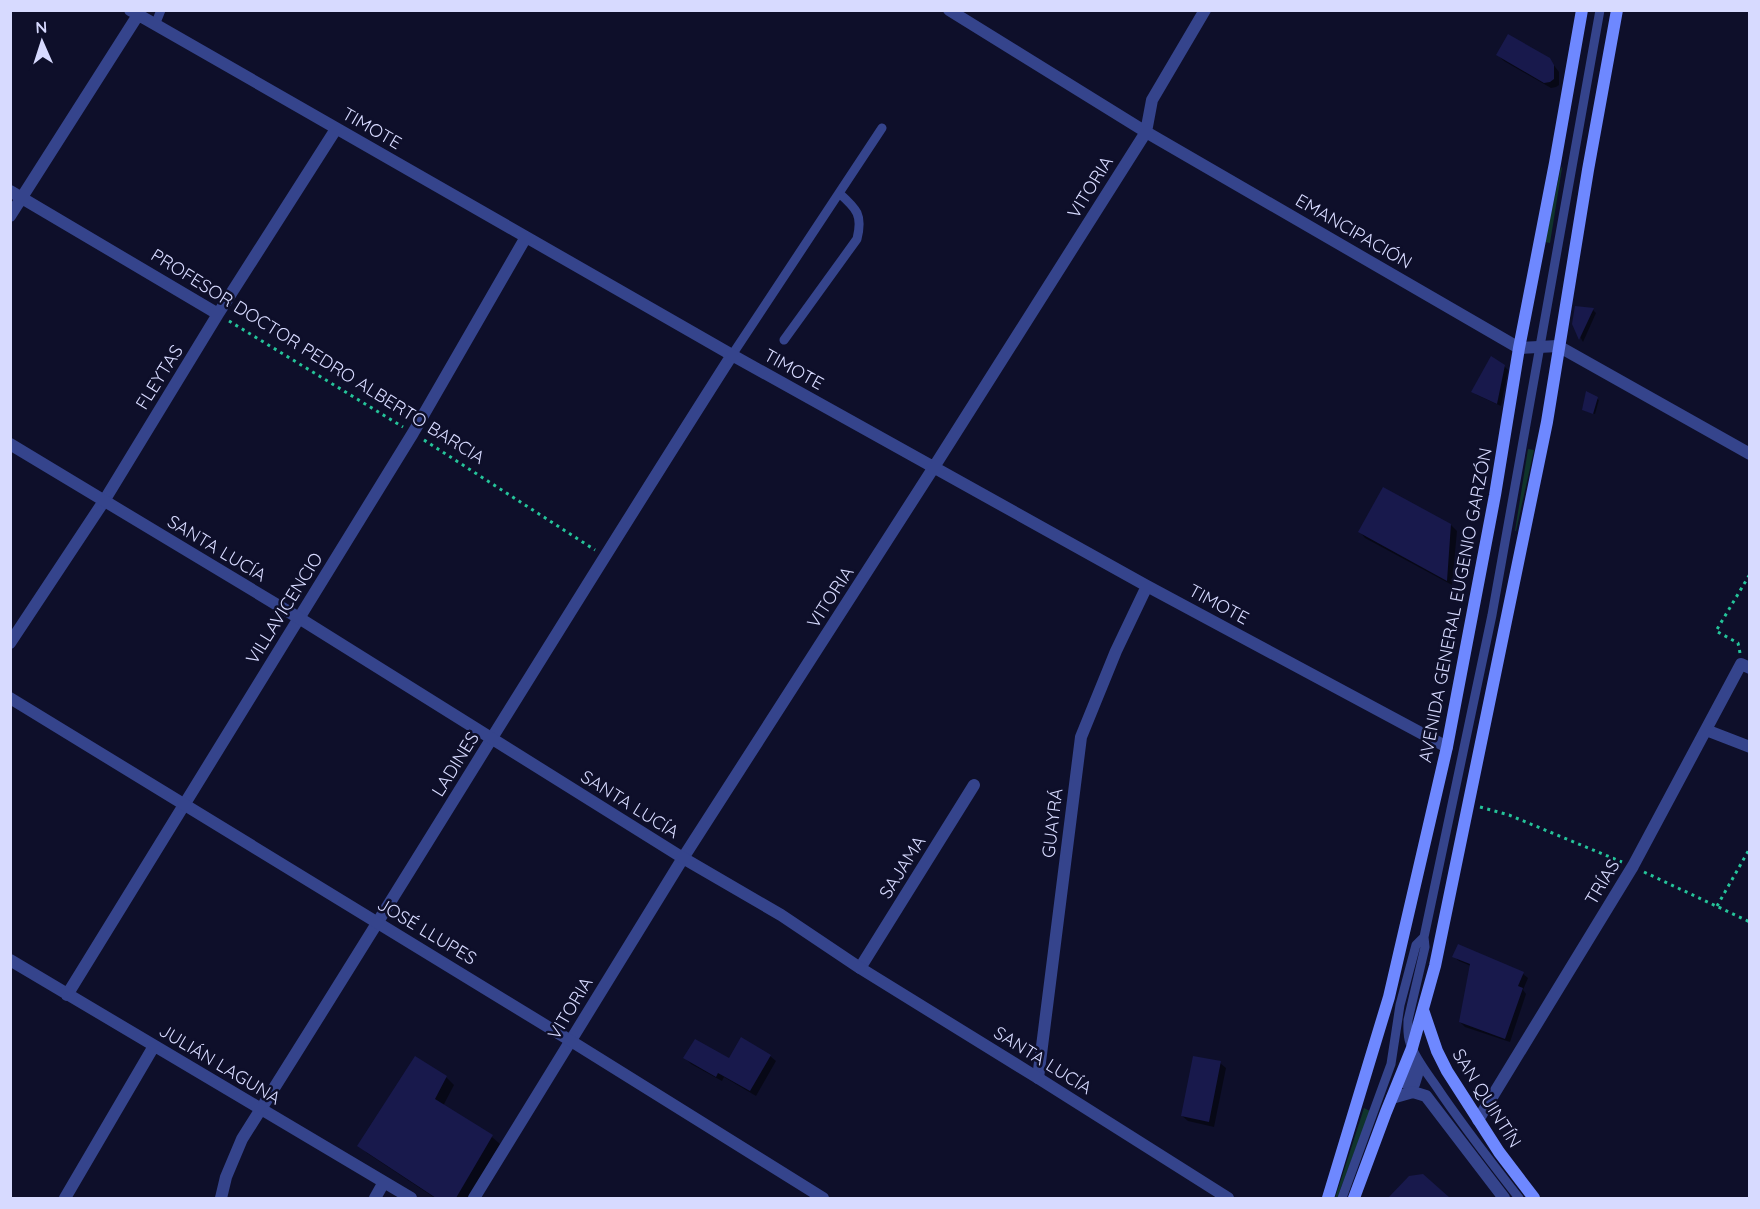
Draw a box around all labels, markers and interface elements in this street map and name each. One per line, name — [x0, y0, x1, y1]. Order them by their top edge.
north arrow — [12, 12, 72, 72]
text: N — [35, 17, 48, 37]
street label: TIMOTE — [338, 102, 406, 154]
street label: VITORIA — [1062, 151, 1118, 222]
street label: EMANCIPACIÓN — [1292, 188, 1416, 274]
street label: PROFESOR DOCTOR PEDRO ALBERTO BARCIA — [147, 243, 489, 469]
street label: FLEYTAS — [130, 340, 188, 414]
street label: TIMOTE — [760, 343, 828, 395]
street label: AVENIDA GENERAL EUGENIO GARZÓN — [1413, 446, 1497, 764]
street label: SANTA LUCÍA — [163, 509, 271, 587]
street label: VILLAVICENCIO — [241, 548, 327, 668]
street label: VITORIA — [802, 562, 859, 632]
street label: TIMOTE — [1185, 579, 1253, 629]
street label: LADINES — [426, 727, 484, 801]
street label: SANTA LUCÍA — [577, 765, 684, 843]
street label: GUAYRÁ — [1036, 787, 1068, 859]
street label: SAJAMA — [874, 831, 930, 903]
street label: TRÍAS — [1579, 855, 1625, 909]
street label: JOSÉ LLUPES — [373, 892, 481, 970]
street label: VITORIA — [542, 972, 598, 1043]
street label: JULIÁN LAGUNA — [155, 1019, 285, 1110]
street label: SANTA LUCÍA — [990, 1021, 1097, 1099]
street label: SAN QUINTÍN — [1447, 1044, 1527, 1152]

